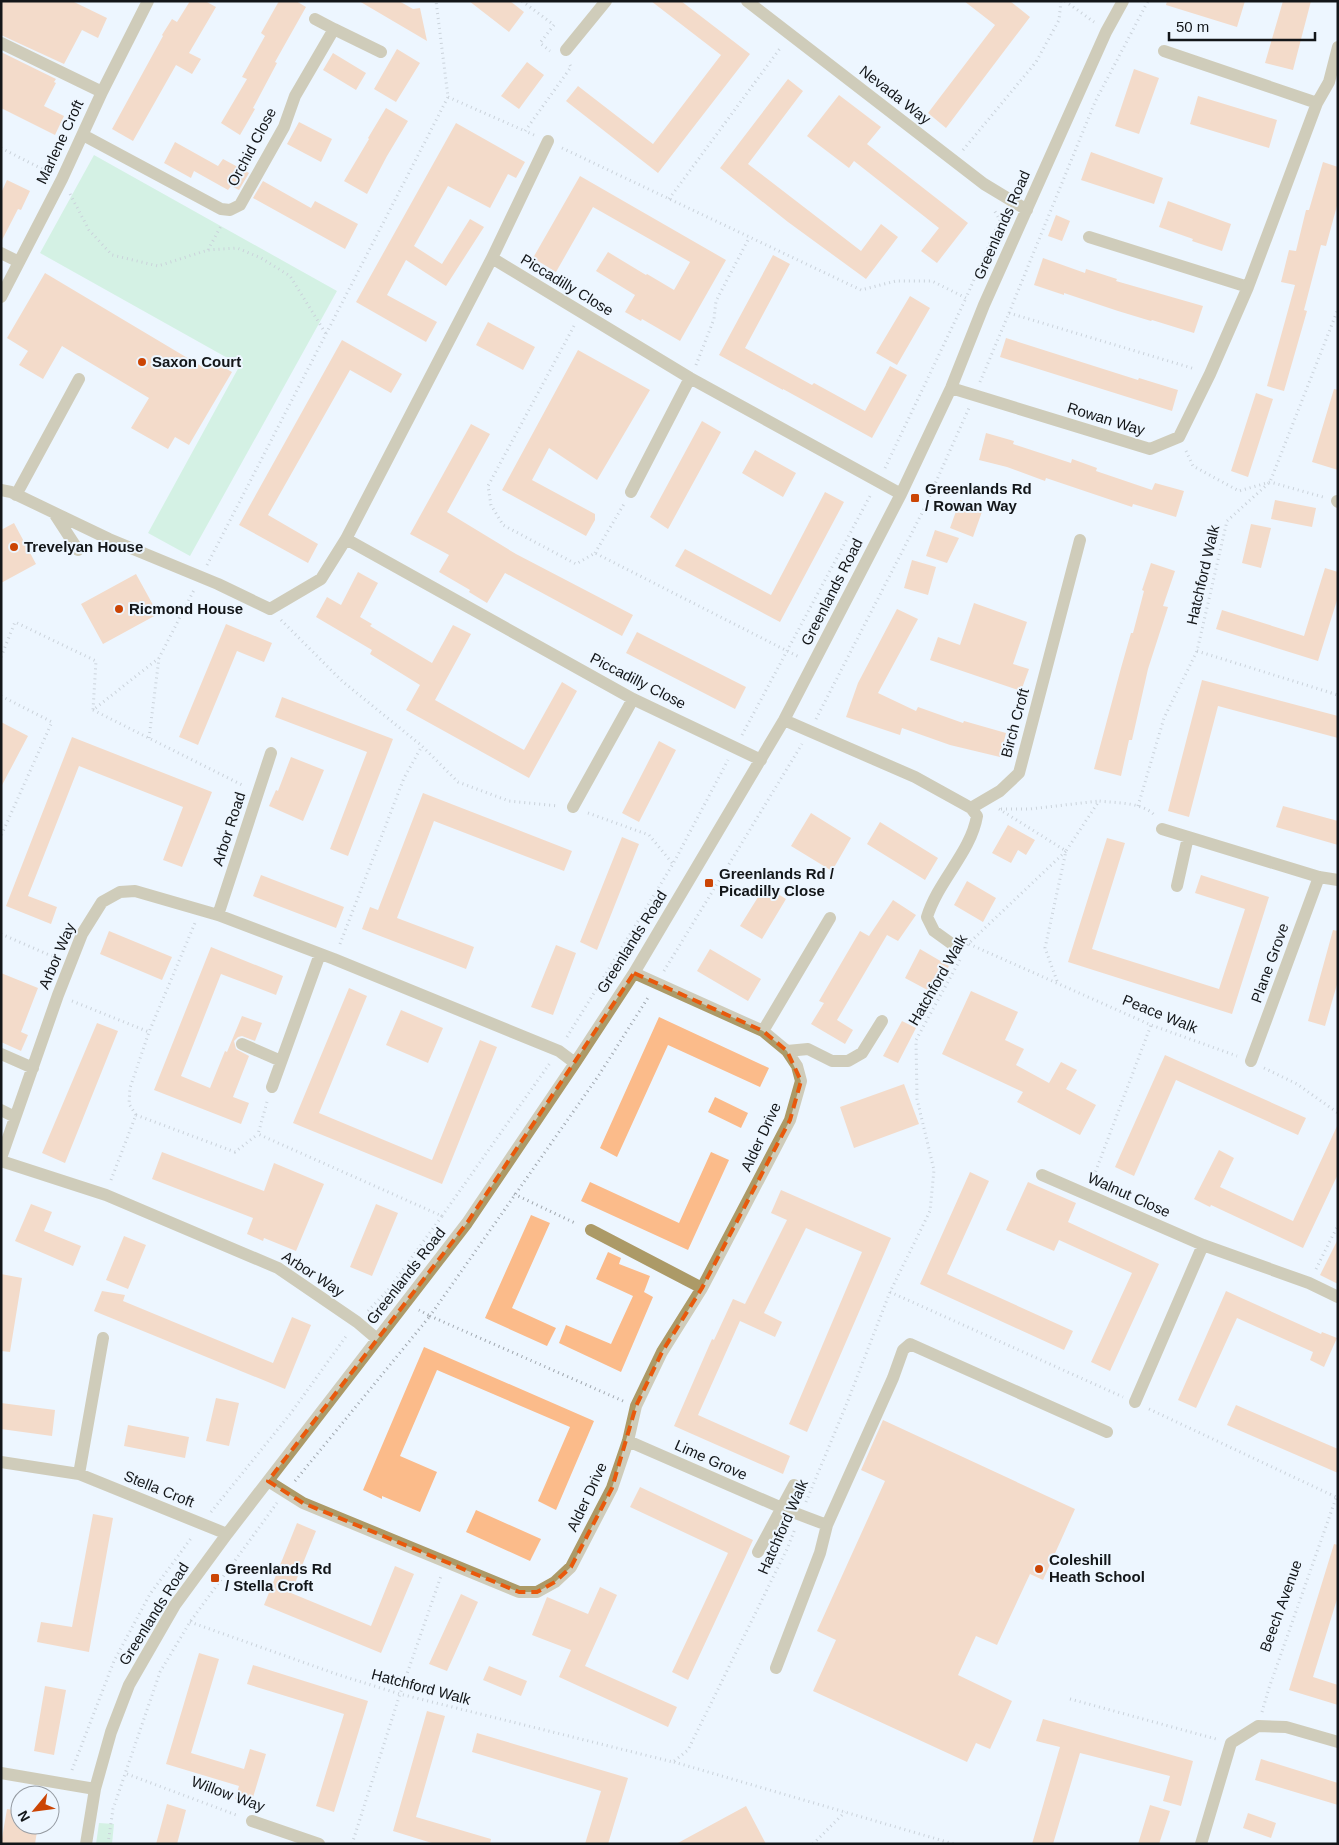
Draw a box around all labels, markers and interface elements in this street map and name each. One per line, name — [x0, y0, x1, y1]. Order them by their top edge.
scale bar — [1169, 10, 1315, 42]
text: 50 m — [1176, 18, 1209, 35]
street label: Nevada Way — [856, 62, 935, 128]
street label: Marlene Croft — [33, 96, 87, 187]
street label: Orchid Close — [224, 104, 279, 189]
street label: Greenlands Road — [970, 168, 1033, 282]
street label: Piccadilly Close — [518, 250, 617, 319]
place label: Saxon Court — [152, 353, 241, 370]
marker: Saxon Court — [136, 356, 148, 368]
street label: Rowan Way — [1065, 399, 1148, 439]
place label: Greenlands Rd / Rowan Way — [925, 480, 1032, 514]
marker: Greenlands Rd / Rowan Way — [909, 492, 921, 504]
street label: Hatchford Walk — [1183, 523, 1222, 626]
street label: Greenlands Road — [797, 536, 866, 648]
place label: Trevelyan House — [24, 538, 143, 555]
marker: Trevelyan House — [8, 541, 20, 553]
place label: Ricmond House — [129, 600, 243, 617]
marker: Ricmond House — [113, 603, 125, 615]
street label: Piccadilly Close — [588, 649, 689, 712]
street label: Birch Croft — [997, 686, 1032, 759]
street label: Arbor Road — [209, 790, 248, 868]
place label: Greenlands Rd / Picadilly Close — [719, 865, 835, 899]
marker: Greenlands Rd / Picadilly Close — [703, 877, 715, 889]
street label: Greenlands Road — [593, 887, 670, 996]
street label: Arbor Way — [35, 920, 78, 991]
street label: Plane Grove — [1247, 921, 1292, 1005]
street label: Hatchford Walk — [905, 931, 971, 1028]
street label: Peace Walk — [1120, 991, 1201, 1036]
street label: Alder Drive — [737, 1100, 784, 1174]
street label: Walnut Close — [1085, 1169, 1173, 1220]
street label: Greenlands Road — [363, 1224, 448, 1327]
street label: Arbor Way — [279, 1247, 348, 1300]
street label: Lime Grove — [672, 1436, 750, 1483]
street label: Alder Drive — [563, 1460, 610, 1534]
street label: Stella Croft — [122, 1467, 198, 1511]
street label: Hatchford Walk — [754, 1476, 811, 1577]
place label: Coleshill Heath School — [1049, 1551, 1145, 1585]
street label: Beech Avenue — [1256, 1558, 1305, 1654]
street label: Greenlands Road — [115, 1559, 192, 1668]
place label: Greenlands Rd / Stella Croft — [225, 1560, 332, 1594]
marker: Coleshill Heath School — [1033, 1563, 1045, 1575]
marker: Greenlands Rd / Stella Croft — [209, 1572, 221, 1584]
street label: Hatchford Walk — [370, 1665, 473, 1708]
street label: Willow Way — [189, 1772, 268, 1815]
north arrow — [10, 1785, 60, 1835]
text: N — [14, 1808, 33, 1825]

